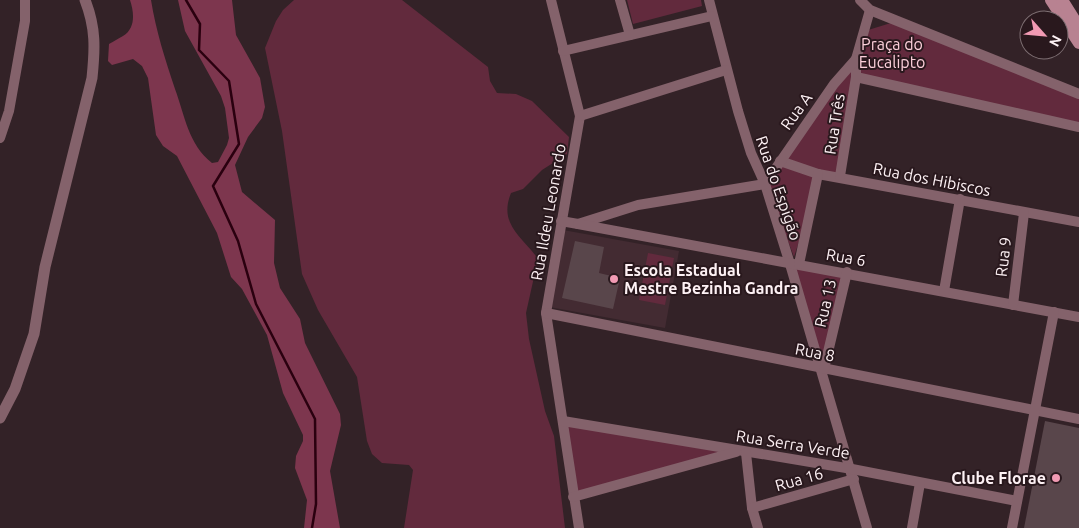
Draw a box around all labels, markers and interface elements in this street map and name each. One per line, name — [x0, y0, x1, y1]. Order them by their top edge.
north arrow — [1019, 10, 1069, 60]
text: N — [1046, 33, 1065, 49]
park label: Praça do Eucalipto — [859, 35, 925, 71]
street label: Rua A — [777, 88, 816, 133]
street label: Rua Três — [820, 92, 848, 156]
street label: Rua do Espigão — [753, 133, 805, 243]
street label: Rua Ildeu Leonardo — [527, 142, 569, 282]
street label: Rua dos Hibiscos — [872, 159, 992, 199]
street label: Rua 9 — [992, 236, 1014, 278]
street label: Rua 6 — [825, 245, 867, 269]
place label: Escola Estadual Mestre Bezinha Gandra — [624, 261, 799, 297]
marker: Escola Estadual Mestre Bezinha Gandra — [608, 273, 620, 285]
street label: Rua 13 — [811, 277, 839, 329]
street label: Rua 8 — [794, 339, 836, 365]
street label: Rua Serra Verde — [735, 426, 851, 462]
street label: Rua 16 — [773, 464, 825, 494]
place label: Clube Florae — [951, 469, 1046, 487]
marker: Clube Florae — [1050, 472, 1062, 484]

